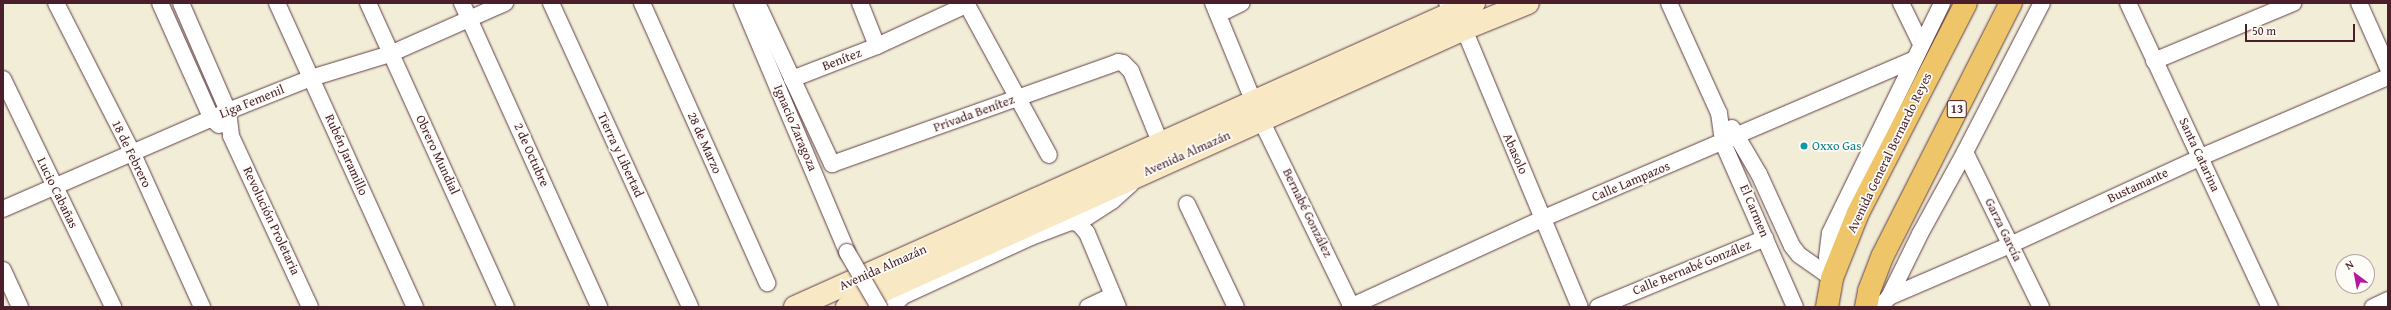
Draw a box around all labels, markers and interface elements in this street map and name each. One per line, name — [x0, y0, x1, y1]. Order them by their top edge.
scale bar — [2247, 16, 2357, 42]
text: 50 m — [2252, 22, 2276, 39]
street label: Benítez — [820, 45, 864, 75]
street label: Avenida General Bernardo Reyes — [1844, 70, 1936, 236]
street label: Liga Femenil — [217, 82, 287, 122]
street label: Ignacio Zaragoza — [770, 83, 820, 173]
street label: Privada Benítez — [931, 92, 1017, 136]
road number: 13 — [1946, 99, 1968, 119]
street label: Tierra y Libertad — [594, 110, 646, 200]
street label: 28 de Marzo — [684, 110, 724, 176]
street label: Rubén Jaramillo — [321, 112, 371, 198]
street label: Obrero Mundial — [412, 113, 462, 197]
street label: Santa Catarina — [2175, 116, 2223, 194]
street label: 18 de Febrero — [108, 118, 154, 190]
street label: 2 de Octubre — [510, 121, 552, 189]
street label: Avenida Almazán — [1141, 128, 1233, 180]
street label: Abasolo — [1499, 131, 1531, 177]
place label: Oxxo Gas — [1812, 138, 1861, 154]
marker: Oxxo Gas — [1799, 141, 1809, 151]
street label: Lucio Cabañas — [33, 155, 81, 231]
street label: Calle Lampazos — [1590, 159, 1672, 205]
street label: Revolución Proletaria — [239, 164, 303, 278]
street label: Bustamante — [2105, 165, 2171, 207]
street label: Bernabé González — [1279, 166, 1335, 260]
street label: El Carmen — [1736, 182, 1772, 240]
street label: Garza García — [1981, 196, 2025, 264]
street label: Calle Bernabé González — [1631, 237, 1753, 299]
street label: Avenida Almazán — [837, 242, 929, 294]
north arrow — [2335, 254, 2375, 294]
text: N — [2342, 256, 2357, 273]

